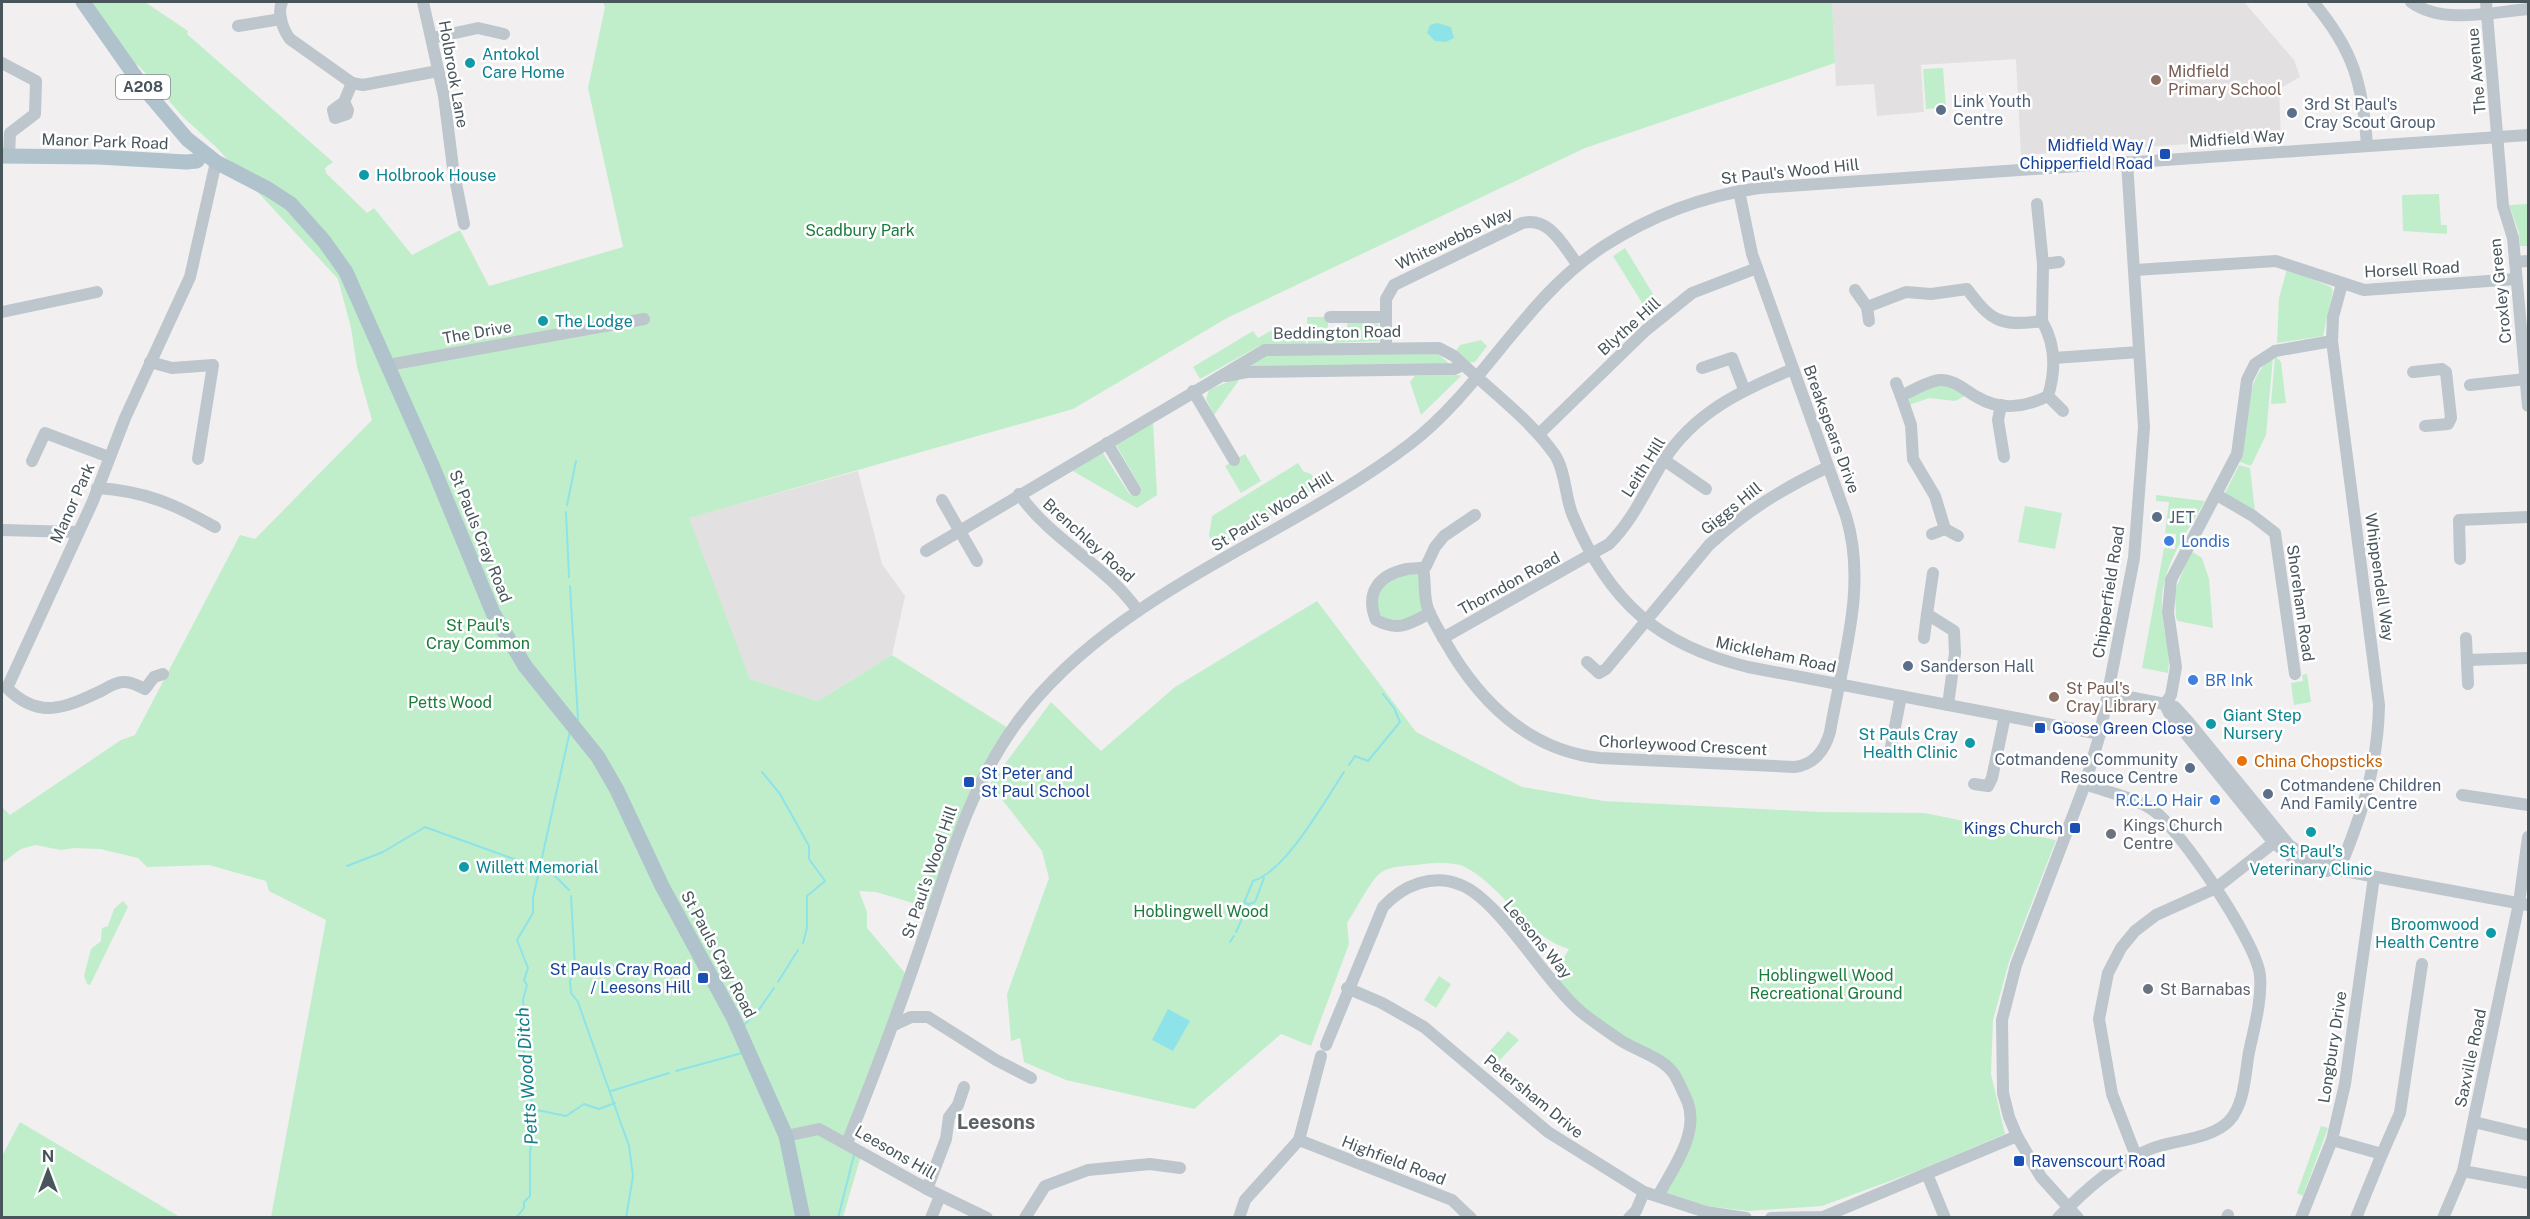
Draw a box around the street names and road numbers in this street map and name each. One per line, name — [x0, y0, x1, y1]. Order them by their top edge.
street label: Holbrook Lane — [435, 19, 472, 129]
street label: The Avenue — [2463, 27, 2490, 115]
road number: A208 — [116, 75, 170, 99]
street label: Midfield Way — [2188, 126, 2286, 151]
street label: Manor Park Road — [41, 130, 169, 153]
street label: St Paul's Wood Hill — [1720, 155, 1860, 188]
street label: Whitewebbs Way — [1393, 203, 1516, 274]
street label: Croxley Green — [2486, 237, 2515, 344]
street label: Horsell Road — [2364, 258, 2460, 281]
street label: Blythe Hill — [1594, 293, 1665, 360]
street label: The Drive — [441, 317, 513, 348]
street label: Beddington Road — [1273, 322, 1401, 343]
street label: Breakspears Drive — [1799, 362, 1864, 496]
street label: Leith Hill — [1618, 434, 1669, 501]
street label: Manor Park — [46, 460, 99, 546]
street label: St Pauls Cray Road — [445, 467, 516, 605]
street label: St Paul's Wood Hill — [1208, 467, 1337, 555]
street label: Giggs Hill — [1697, 478, 1766, 539]
street label: Brenchley Road — [1039, 494, 1138, 586]
street label: Whippendell Way — [2361, 512, 2398, 643]
street label: Chipperfield Road — [2089, 525, 2128, 660]
street label: Shoreham Road — [2283, 543, 2318, 663]
street label: Thorndon Road — [1455, 548, 1563, 619]
street label: Mickleham Road — [1714, 632, 1838, 677]
street label: Chorleywood Crescent — [1598, 732, 1768, 759]
street label: St Paul's Wood Hill — [898, 803, 961, 941]
street label: St Pauls Cray Road — [677, 887, 760, 1021]
street label: Leesons Way — [1499, 896, 1576, 983]
street label: Longbury Drive — [2314, 990, 2351, 1104]
street label: Saxville Road — [2451, 1007, 2490, 1109]
street label: Petersham Drive — [1480, 1051, 1587, 1142]
street label: Leesons Hill — [852, 1121, 940, 1183]
street label: Highfield Road — [1339, 1132, 1449, 1189]

